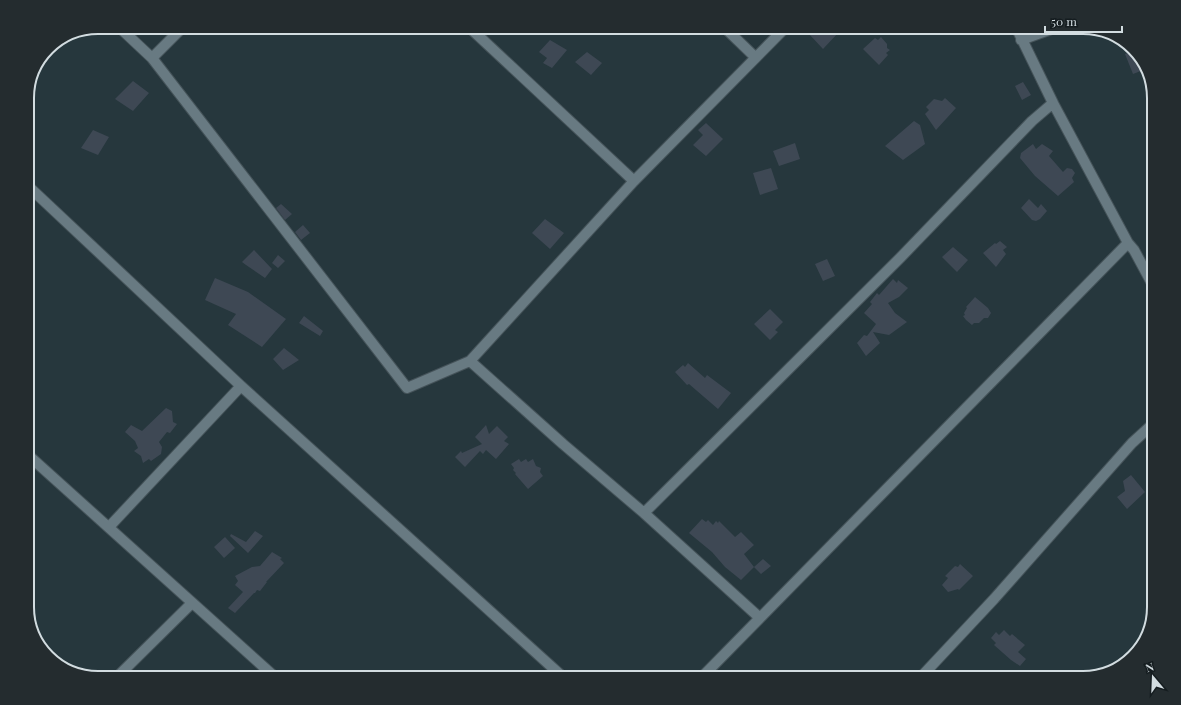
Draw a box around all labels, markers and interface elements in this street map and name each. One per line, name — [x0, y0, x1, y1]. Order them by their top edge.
scale bar — [1045, 8, 1122, 34]
text: 50 m — [1051, 13, 1077, 29]
north arrow — [1133, 657, 1173, 697]
text: N — [1143, 659, 1156, 675]

